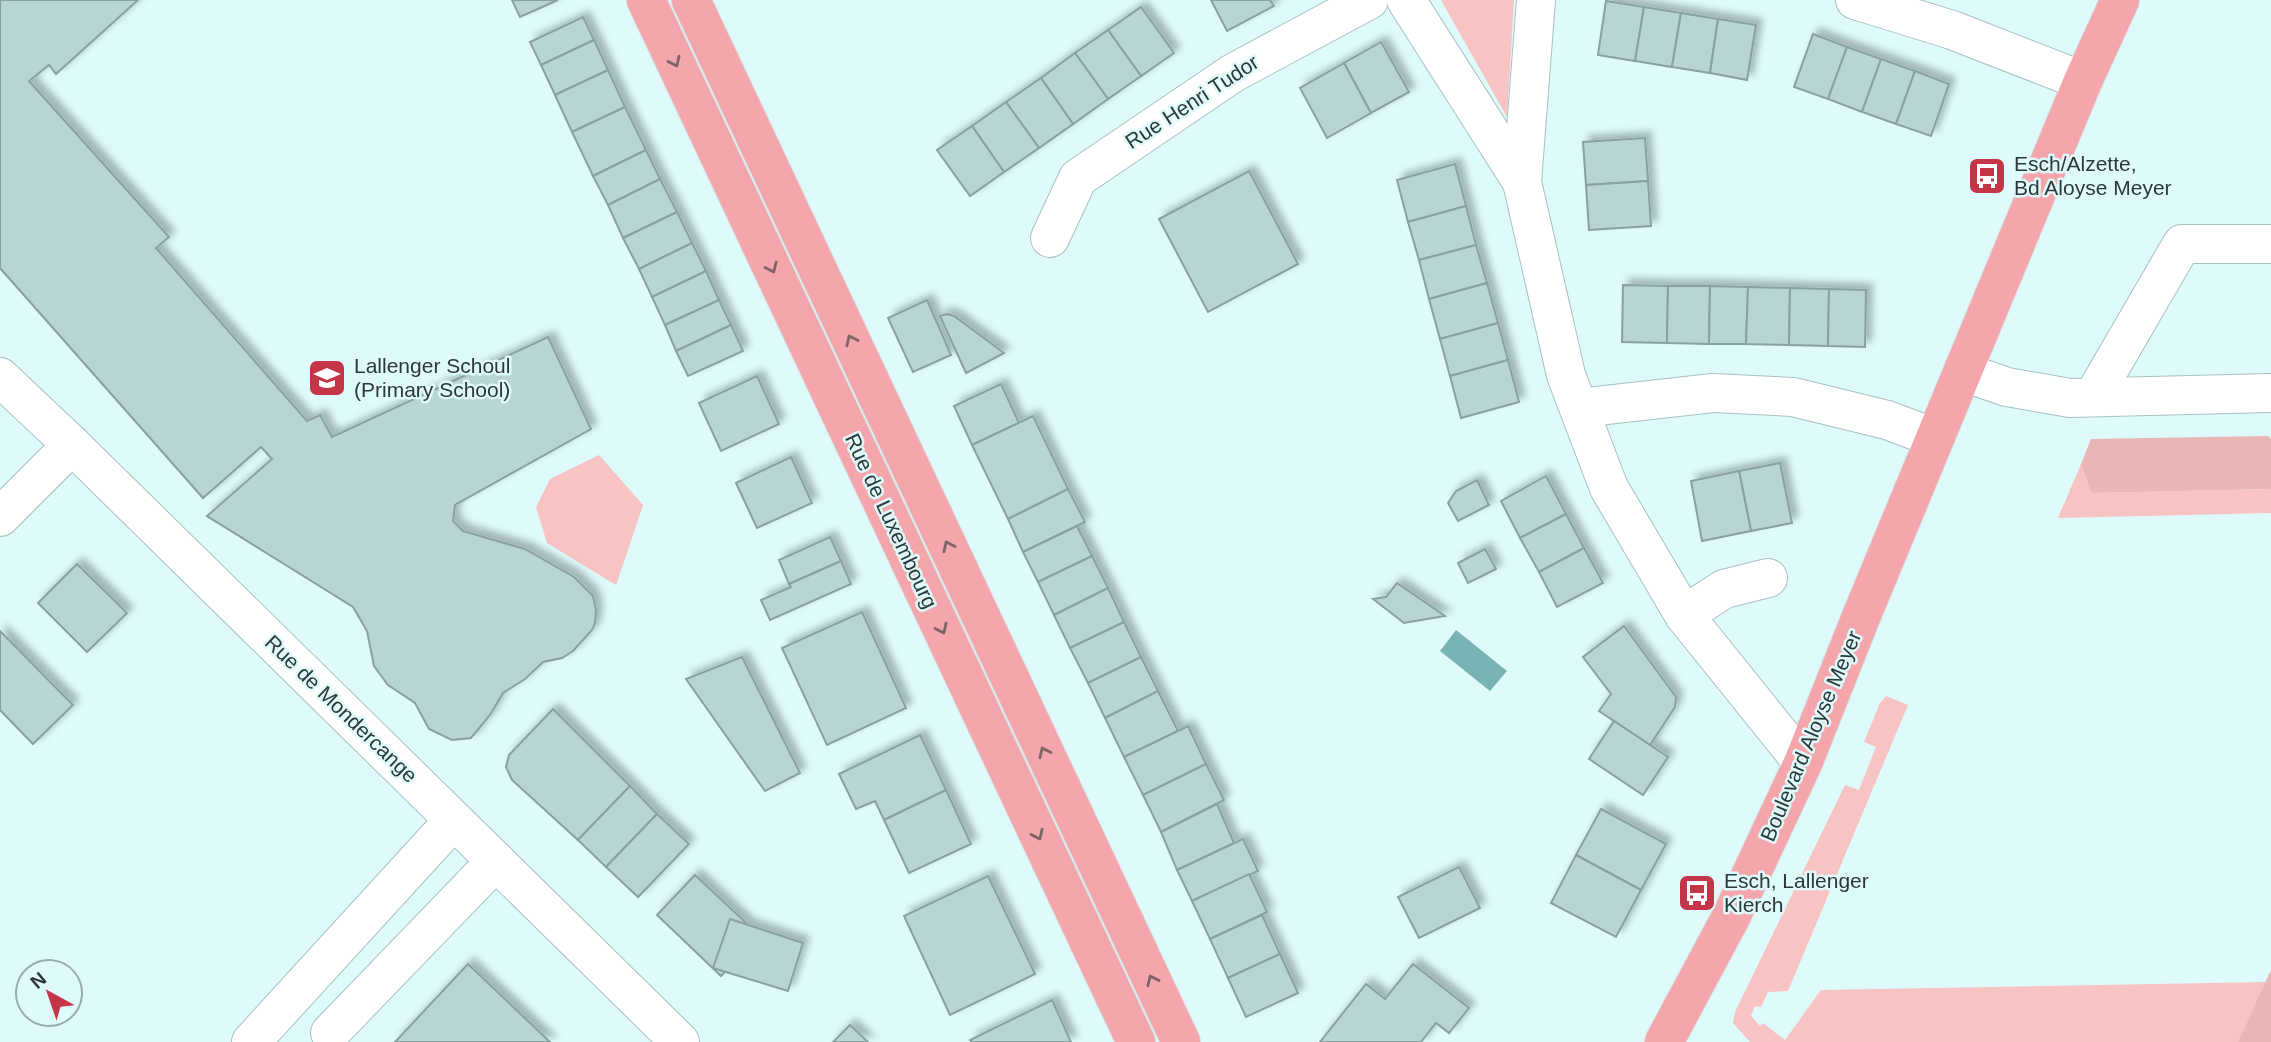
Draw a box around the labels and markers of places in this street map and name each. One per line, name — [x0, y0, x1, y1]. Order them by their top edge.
place label: Esch/Alzette, Bd Aloyse Meyer — [2014, 152, 2172, 199]
bus stop icon: Esch/Alzette, Bd Aloyse Meyer — [1966, 155, 2008, 197]
place label: Lallenger Schoul (Primary School) — [354, 354, 510, 401]
school or university icon: Lallenger Schoul (Primary School) — [306, 357, 348, 399]
place label: Esch, Lallenger Kierch — [1724, 869, 1869, 916]
bus stop icon: Esch, Lallenger Kierch — [1676, 872, 1718, 914]

